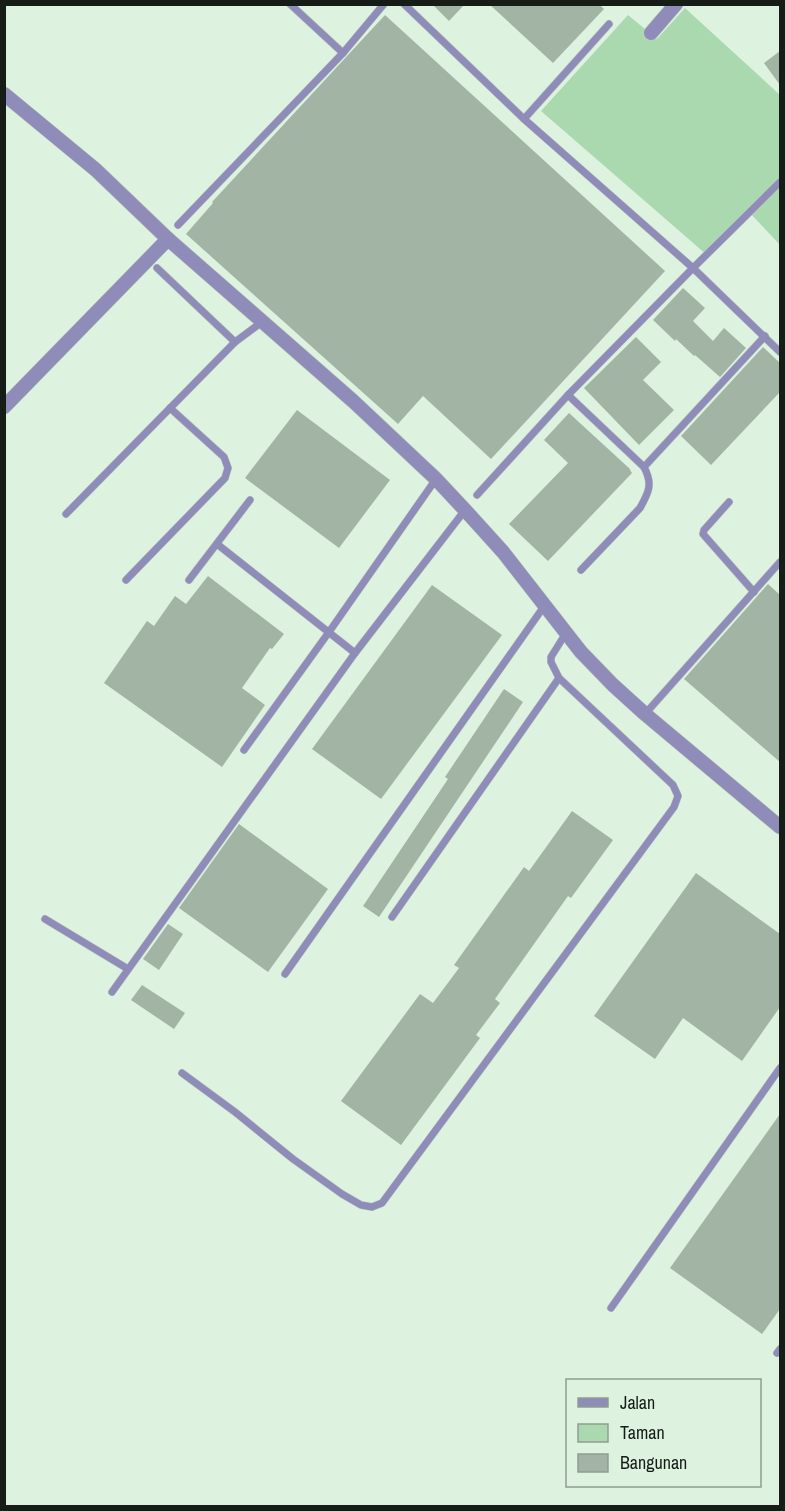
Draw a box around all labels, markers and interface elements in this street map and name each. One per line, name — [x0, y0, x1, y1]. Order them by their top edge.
legend — [566, 1379, 761, 1487]
text: Jalan — [620, 1390, 655, 1415]
text: Taman — [620, 1420, 665, 1445]
text: Bangunan — [620, 1450, 687, 1475]

